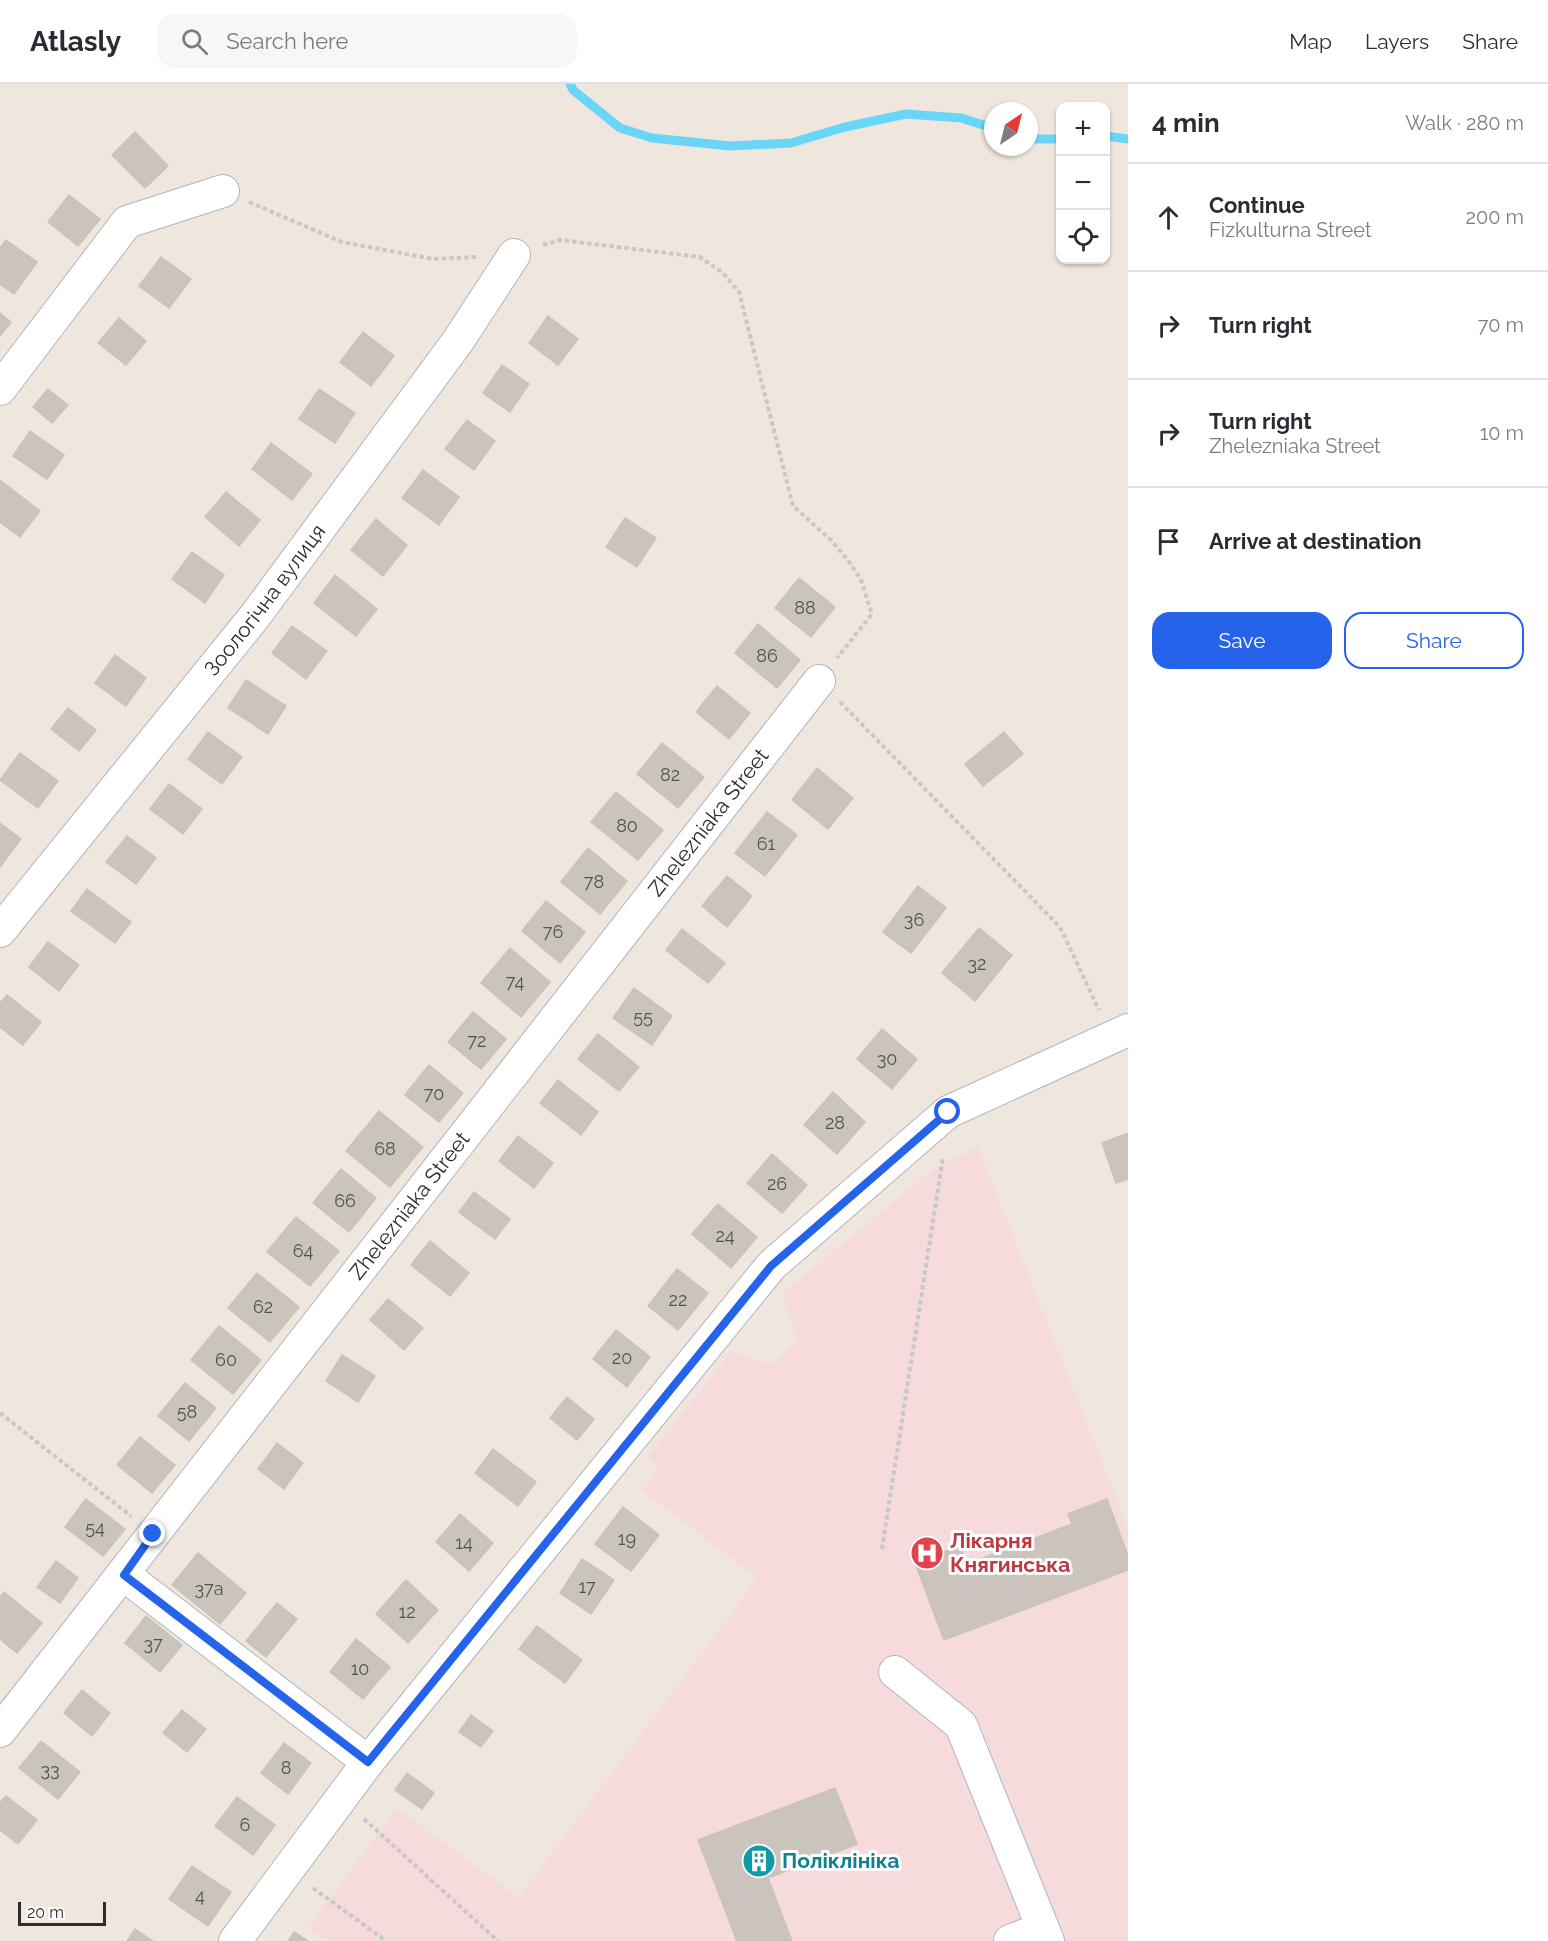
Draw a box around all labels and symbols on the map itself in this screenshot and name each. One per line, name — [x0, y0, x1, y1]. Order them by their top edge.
north arrow — [984, 102, 1038, 156]
street label: Зоологічна вулиця — [199, 519, 330, 681]
house number: 88 — [794, 597, 816, 618]
house number: 86 — [756, 645, 778, 666]
street label: Zhelezniaka Street — [643, 743, 773, 901]
house number: 82 — [660, 764, 680, 785]
house number: 80 — [616, 815, 638, 836]
house number: 61 — [757, 833, 776, 854]
house number: 78 — [584, 871, 604, 892]
house number: 36 — [904, 909, 924, 930]
house number: 76 — [543, 921, 563, 942]
house number: 32 — [968, 953, 987, 974]
house number: 74 — [506, 971, 524, 992]
house number: 55 — [633, 1006, 653, 1027]
house number: 72 — [467, 1030, 487, 1051]
house number: 30 — [877, 1048, 897, 1069]
house number: 70 — [424, 1083, 444, 1104]
route start — [934, 1098, 960, 1124]
house number: 28 — [825, 1112, 845, 1133]
street label: Zhelezniaka Street — [344, 1127, 475, 1284]
house number: 68 — [374, 1138, 396, 1159]
house number: 26 — [767, 1173, 787, 1194]
house number: 66 — [334, 1190, 356, 1211]
house number: 24 — [715, 1225, 735, 1246]
house number: 64 — [293, 1240, 314, 1261]
house number: 22 — [669, 1289, 687, 1310]
house number: 62 — [253, 1296, 273, 1317]
house number: 20 — [612, 1347, 632, 1368]
house number: 60 — [215, 1349, 237, 1370]
house number: 58 — [177, 1401, 197, 1422]
house number: 54 — [85, 1517, 105, 1538]
route end — [139, 1520, 165, 1546]
house number: 19 — [618, 1528, 636, 1549]
place label: Лікарня Княгинська — [950, 1528, 1070, 1577]
house number: 14 — [455, 1532, 473, 1553]
hospital icon: Лікарня Княгинська — [909, 1535, 945, 1571]
house number: 17 — [578, 1576, 596, 1597]
house number: 37а — [195, 1578, 223, 1599]
house number: 12 — [398, 1601, 416, 1622]
house number: 37 — [143, 1633, 163, 1654]
house number: 10 — [351, 1658, 369, 1679]
house number: 8 — [281, 1757, 291, 1778]
house number: 33 — [40, 1759, 60, 1780]
house number: 6 — [240, 1814, 251, 1835]
building icon: Поліклініка — [741, 1843, 777, 1879]
place label: Поліклініка — [782, 1848, 900, 1873]
house number: 4 — [195, 1885, 205, 1906]
scale bar — [18, 1899, 106, 1926]

